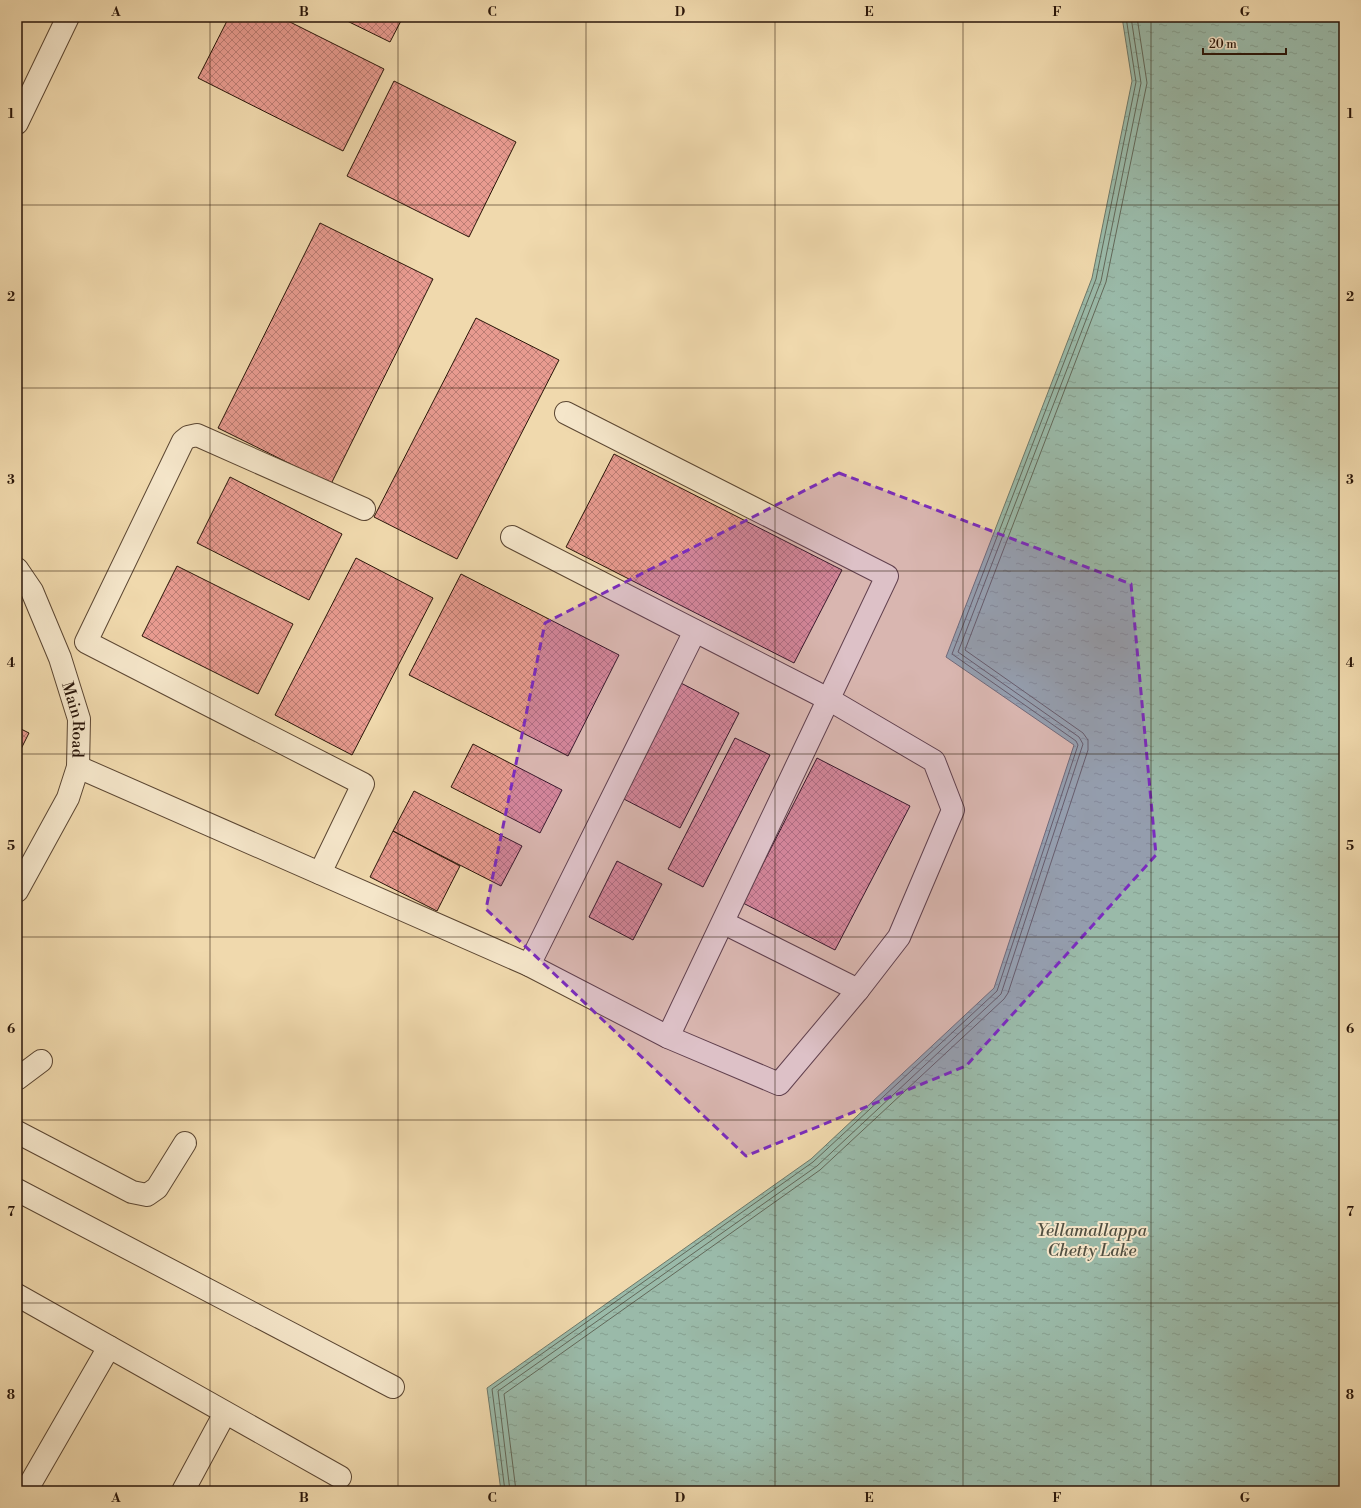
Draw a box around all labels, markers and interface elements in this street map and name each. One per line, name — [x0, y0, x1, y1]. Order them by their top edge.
text: A — [110, 4, 121, 20]
text: B — [299, 4, 309, 20]
text: C — [487, 4, 497, 20]
text: D — [675, 4, 685, 20]
text: E — [864, 4, 874, 20]
text: F — [1052, 4, 1062, 20]
text: G — [1240, 4, 1251, 20]
scale bar — [1203, 30, 1286, 56]
text: 20 m — [1209, 37, 1237, 52]
text: 1 — [8, 106, 15, 122]
text: 1 — [1347, 106, 1354, 122]
text: 2 — [7, 289, 15, 305]
text: 2 — [1346, 289, 1354, 305]
text: 3 — [7, 472, 15, 488]
text: 3 — [1346, 472, 1354, 488]
text: 4 — [7, 655, 16, 671]
text: 4 — [1346, 655, 1355, 671]
street label: Main Road — [57, 679, 88, 758]
text: 5 — [7, 838, 15, 854]
text: 5 — [1346, 838, 1354, 854]
text: 6 — [7, 1021, 15, 1037]
text: 6 — [1346, 1021, 1354, 1037]
text: 7 — [7, 1204, 15, 1220]
text: 7 — [1346, 1204, 1354, 1220]
water label: Yellamallappa Chetty Lake — [1037, 1220, 1147, 1262]
text: 8 — [7, 1387, 15, 1403]
text: 8 — [1346, 1387, 1354, 1403]
text: A — [110, 1490, 121, 1506]
text: B — [299, 1490, 309, 1506]
text: C — [487, 1490, 497, 1506]
text: D — [675, 1490, 685, 1506]
text: E — [864, 1490, 874, 1506]
text: F — [1052, 1490, 1062, 1506]
text: G — [1240, 1490, 1251, 1506]

